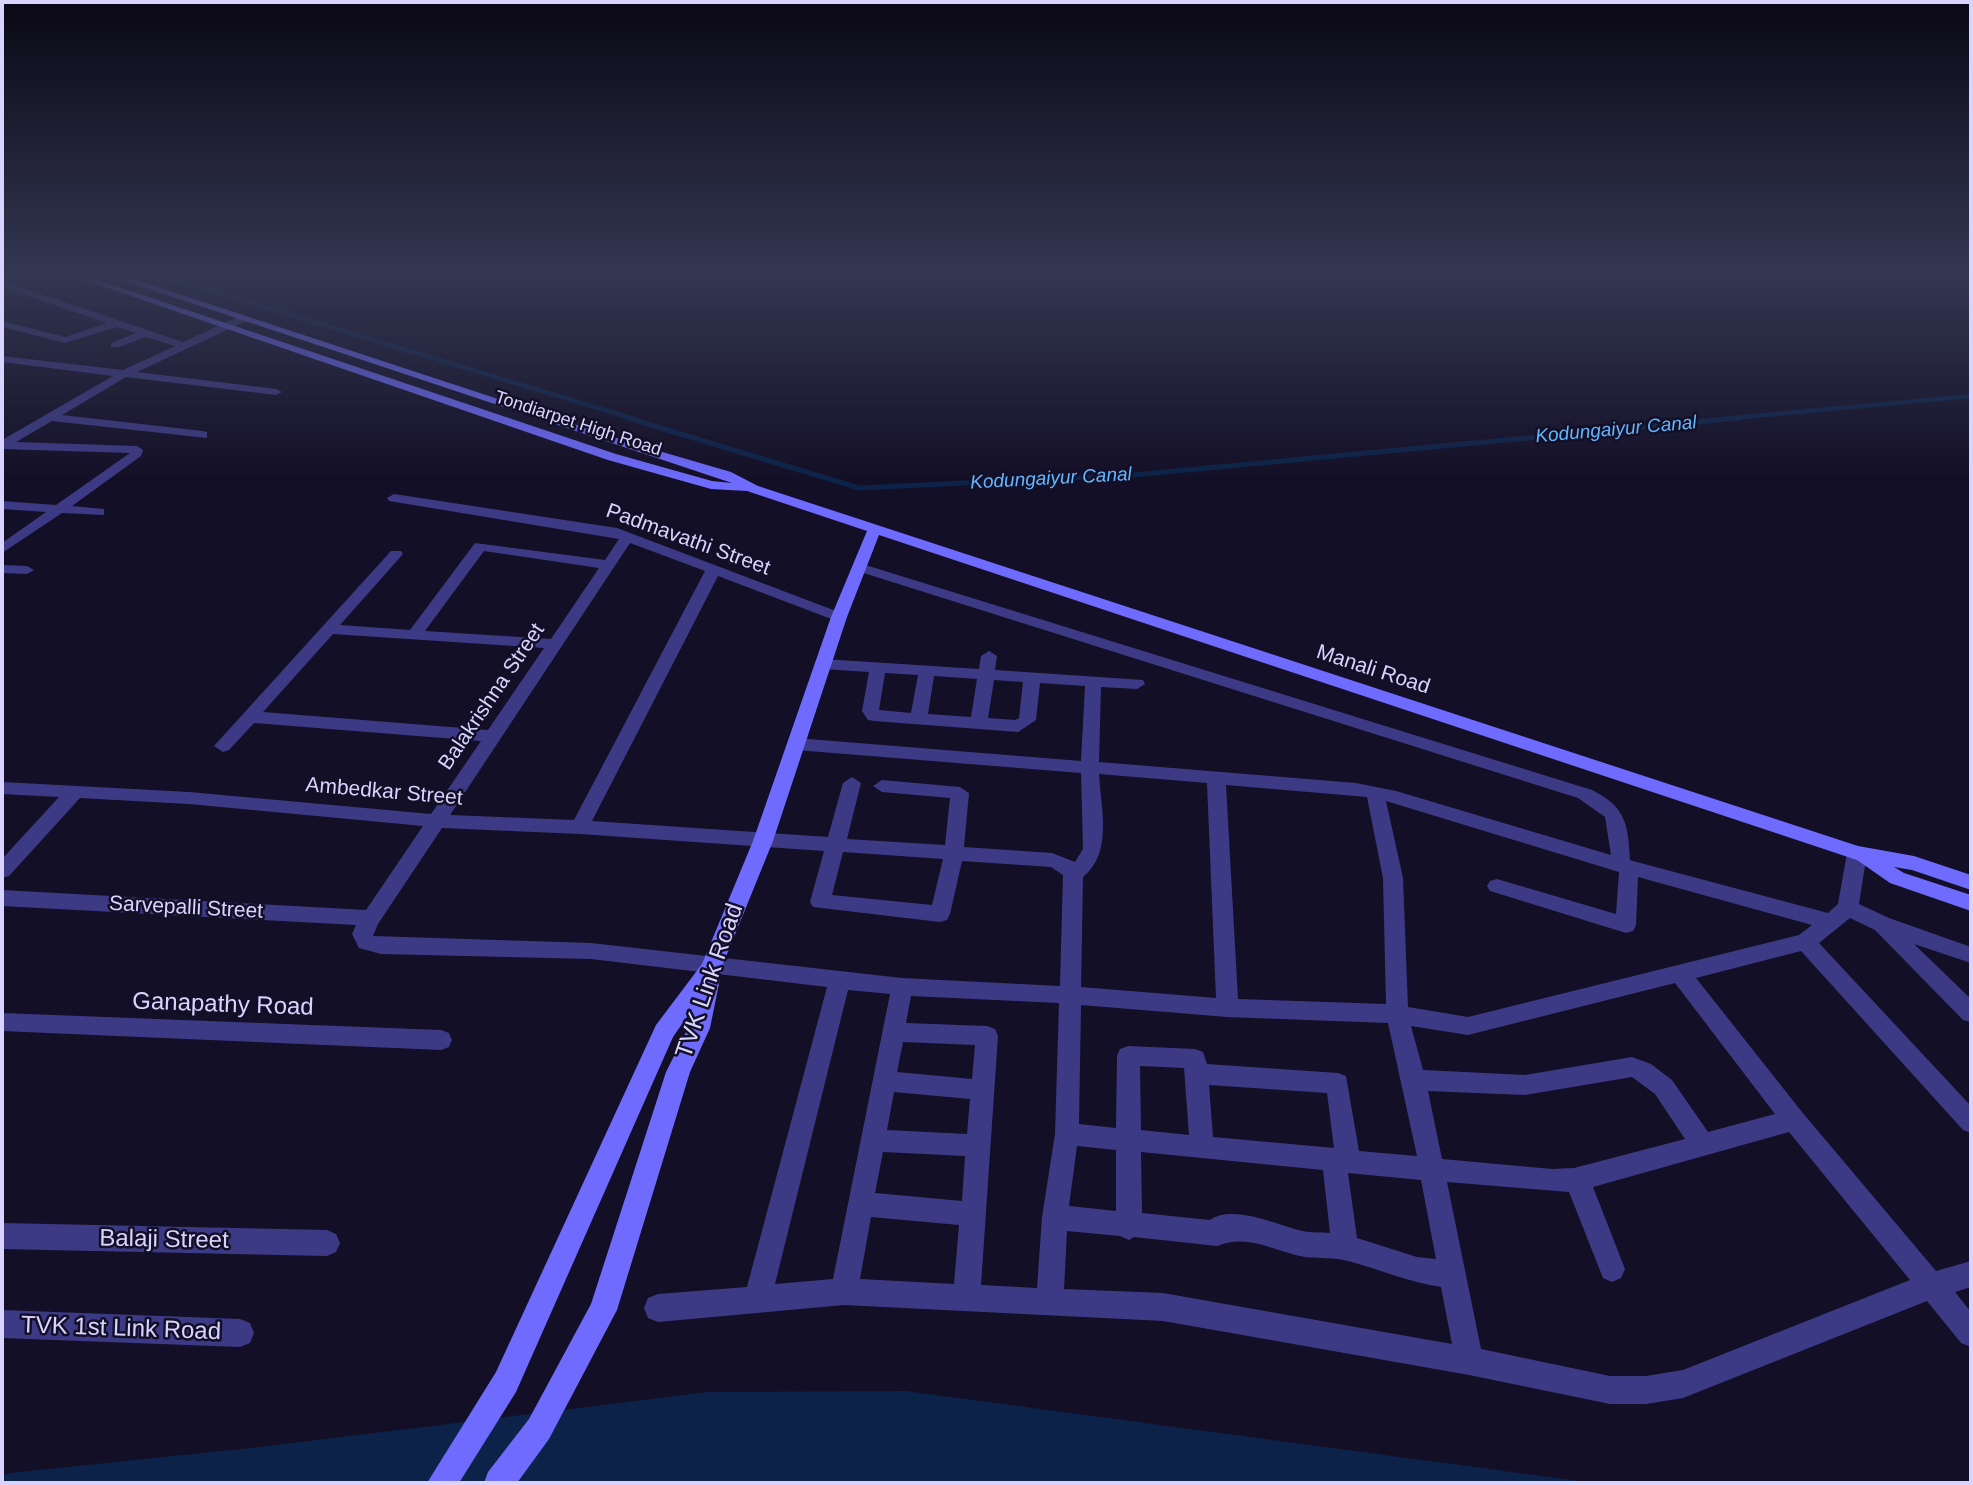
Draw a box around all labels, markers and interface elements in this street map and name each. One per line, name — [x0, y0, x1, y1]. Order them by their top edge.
street label: Tondiarpet High Road — [492, 387, 664, 461]
water label: Kodungaiyur Canal — [1535, 412, 1697, 448]
water label: Kodungaiyur Canal — [970, 463, 1132, 495]
street label: Padmavathi Street — [603, 499, 773, 581]
street label: Balakrishna Street — [434, 619, 550, 775]
street label: Manali Road — [1313, 640, 1433, 700]
street label: Ambedkar Street — [304, 773, 464, 811]
street label: Sarvepalli Street — [108, 891, 264, 925]
street label: TVK Link Road — [670, 900, 750, 1062]
street label: Ganapathy Road — [132, 987, 314, 1023]
street label: Balaji Street — [99, 1224, 229, 1256]
street label: TVK 1st Link Road — [21, 1311, 221, 1347]

